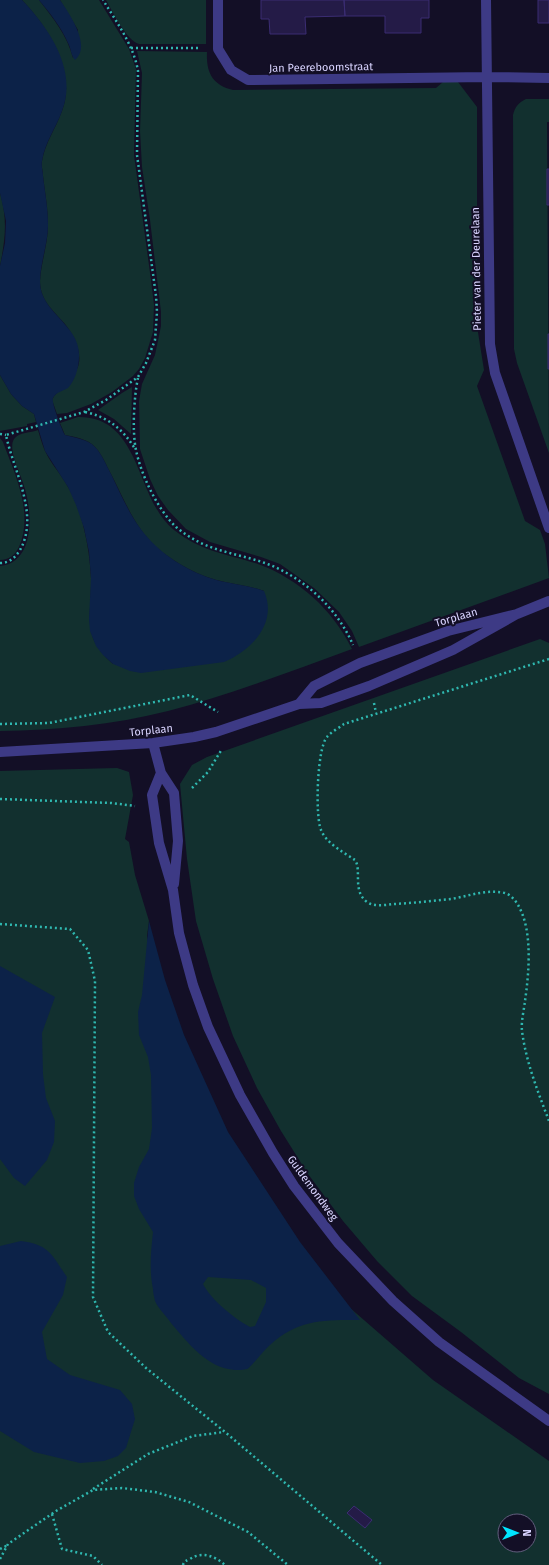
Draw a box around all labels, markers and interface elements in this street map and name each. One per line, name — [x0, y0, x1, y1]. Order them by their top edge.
street label: Jan Peereboomstraat — [269, 60, 373, 75]
street label: Pieter van der Deurelaan — [469, 207, 484, 331]
street label: Torplaan — [433, 605, 479, 630]
street label: Torplaan — [129, 722, 174, 739]
street label: Guldemondweg — [285, 1153, 341, 1224]
north arrow — [497, 1513, 537, 1553]
text: N — [520, 1529, 533, 1537]

